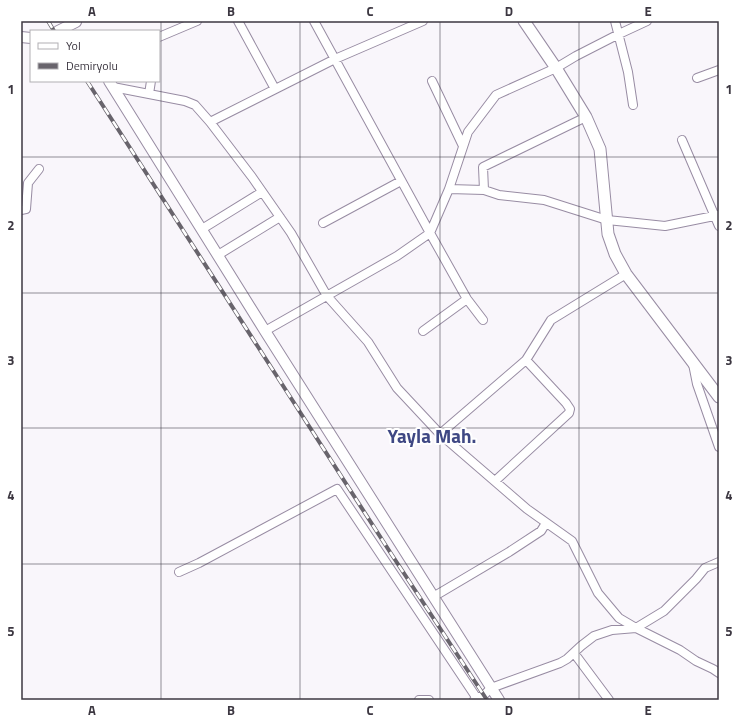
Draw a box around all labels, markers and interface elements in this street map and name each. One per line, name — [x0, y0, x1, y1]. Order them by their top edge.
text: A — [88, 1, 96, 21]
text: B — [227, 1, 235, 21]
text: C — [366, 1, 374, 21]
text: D — [505, 1, 513, 21]
text: E — [644, 1, 652, 21]
legend — [30, 30, 160, 82]
text: Yol — [66, 36, 81, 55]
text: Demiryolu — [66, 56, 118, 75]
text: 1 — [7, 79, 15, 99]
text: 1 — [725, 79, 733, 99]
text: 2 — [7, 215, 15, 235]
text: 2 — [725, 215, 733, 235]
text: 3 — [7, 350, 15, 370]
text: 3 — [725, 350, 733, 370]
district label: Yayla Mah. — [388, 421, 476, 450]
text: 4 — [7, 485, 15, 505]
text: 4 — [725, 485, 733, 505]
text: 5 — [7, 621, 15, 641]
text: 5 — [725, 621, 733, 641]
text: A — [88, 700, 96, 720]
text: B — [227, 700, 235, 720]
text: C — [366, 700, 374, 720]
text: D — [505, 700, 513, 720]
text: E — [644, 700, 652, 720]

